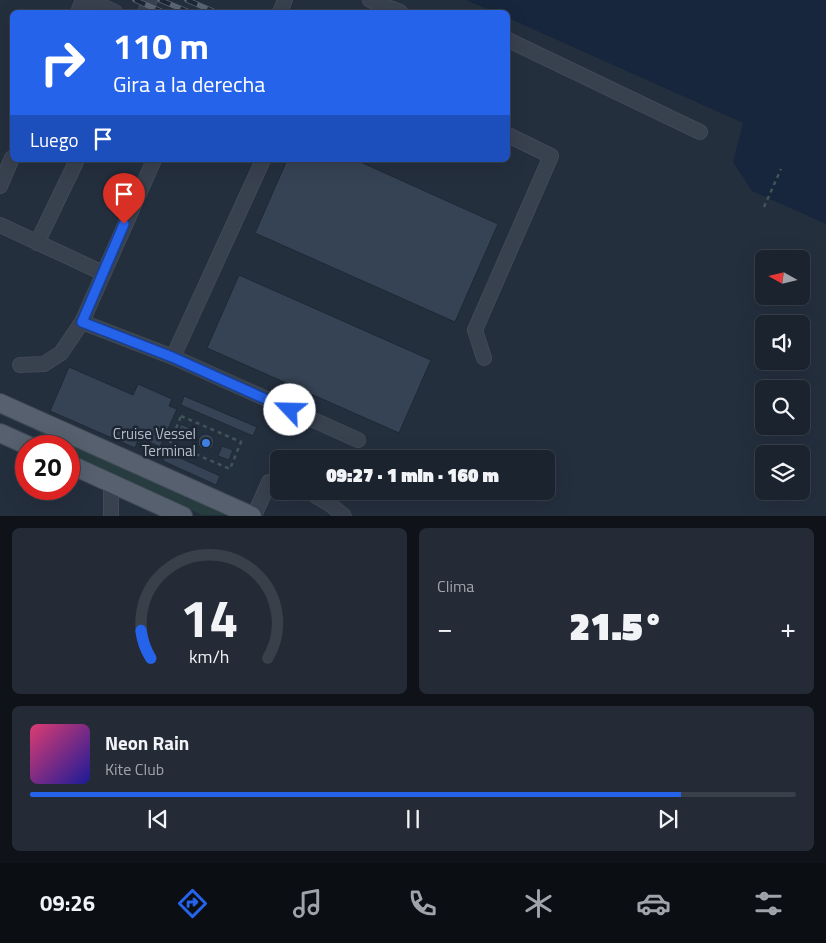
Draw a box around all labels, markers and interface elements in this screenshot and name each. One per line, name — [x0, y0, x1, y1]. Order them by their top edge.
text: 110 m — [113, 19, 209, 73]
icon: right — [30, 30, 95, 95]
text: Gira a la derecha — [113, 67, 265, 101]
text: Luego — [30, 125, 79, 154]
icon: arrive — [89, 125, 117, 153]
pin — [103, 173, 145, 224]
icon: arrive — [110, 180, 138, 208]
north arrow — [755, 250, 810, 305]
map controls — [755, 250, 810, 500]
button: sound — [755, 315, 810, 370]
button: search — [755, 380, 810, 435]
position arrow — [263, 383, 315, 435]
place label: Cruise Vessel Terminal — [113, 422, 196, 462]
speed limit sign: 20 — [15, 435, 80, 500]
marker: Cruise Vessel Terminal — [200, 437, 212, 449]
button: layers — [755, 445, 810, 500]
text: 09:27 · 1 min · 160 m — [326, 460, 499, 489]
text: Clima — [437, 574, 474, 598]
text: 14 — [180, 578, 239, 657]
text: 21.5° — [569, 597, 664, 655]
text: − — [437, 606, 453, 649]
text: + — [780, 606, 796, 649]
text: km/h — [189, 643, 230, 670]
text: Neon Rain — [105, 728, 189, 757]
text: Kite Club — [105, 757, 164, 781]
icon: previous — [144, 805, 172, 833]
icon: pause — [399, 805, 427, 833]
icon: next — [654, 805, 682, 833]
text: 09:26 — [40, 886, 95, 920]
icon: directions — [175, 886, 210, 921]
icon: music — [290, 886, 325, 921]
icon: phone — [405, 886, 440, 921]
icon: climate — [521, 886, 556, 921]
icon: car — [636, 886, 671, 921]
icon: filters — [751, 886, 786, 921]

